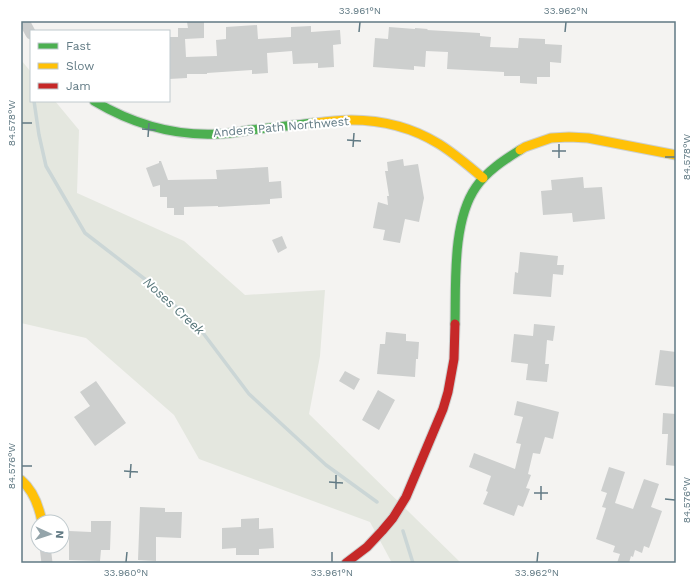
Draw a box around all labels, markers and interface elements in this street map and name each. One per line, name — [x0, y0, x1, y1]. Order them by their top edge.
text: 33.961°N — [339, 5, 381, 16]
text: 33.962°N — [544, 5, 588, 16]
legend — [30, 30, 170, 102]
text: Fast — [66, 39, 91, 53]
text: Slow — [66, 59, 94, 73]
text: Jam — [66, 79, 91, 93]
text: 84.578°W — [6, 99, 17, 146]
street label: Anders Path Northwest — [213, 114, 349, 140]
text: 84.578°W — [681, 133, 692, 180]
water label: Noses Creek — [141, 274, 208, 339]
text: 84.576°W — [6, 442, 17, 489]
text: 84.576°W — [681, 476, 692, 523]
north arrow — [30, 514, 70, 554]
text: N — [53, 530, 66, 539]
text: 33.960°N — [104, 567, 148, 578]
text: 33.961°N — [311, 567, 353, 578]
text: 33.962°N — [515, 567, 559, 578]

